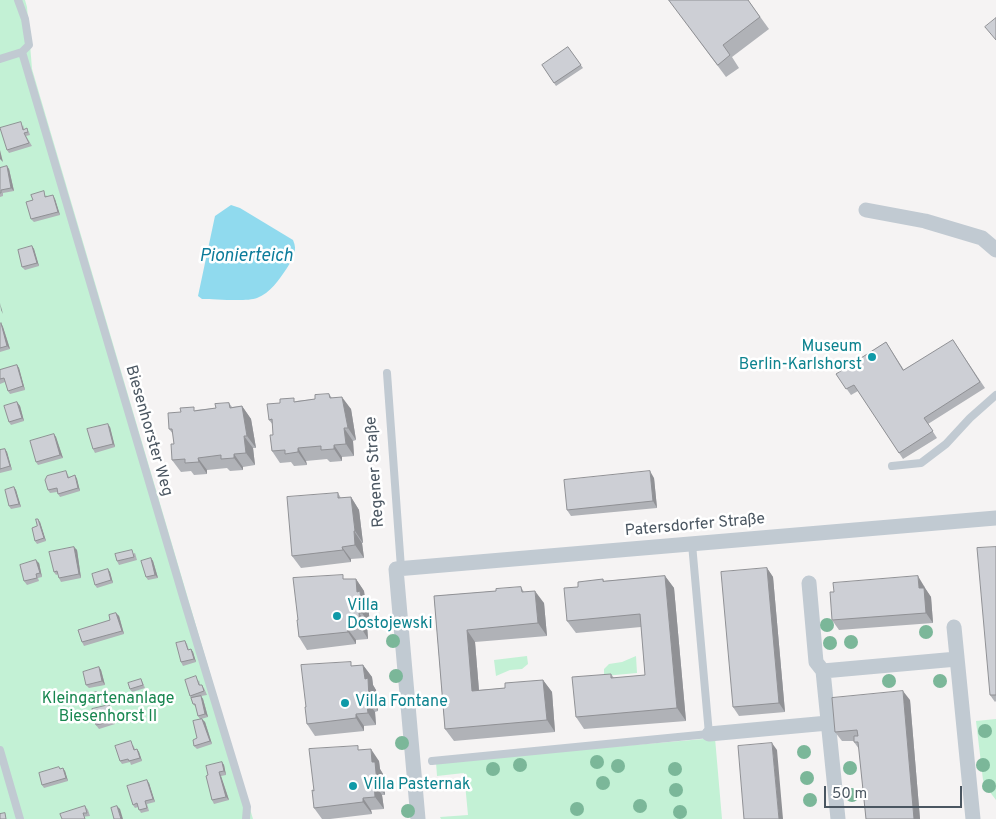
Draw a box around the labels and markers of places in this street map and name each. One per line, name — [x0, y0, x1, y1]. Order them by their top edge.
place label: Museum Berlin-Karlshorst — [739, 338, 862, 376]
marker: Museum Berlin-Karlshorst — [866, 351, 878, 363]
place label: Villa Dostojewski — [347, 597, 433, 635]
marker: Villa Dostojewski — [331, 610, 343, 622]
place label: Villa Fontane — [355, 693, 448, 713]
marker: Villa Fontane — [339, 697, 351, 709]
place label: Villa Pasternak — [363, 776, 470, 796]
marker: Villa Pasternak — [347, 780, 359, 792]

